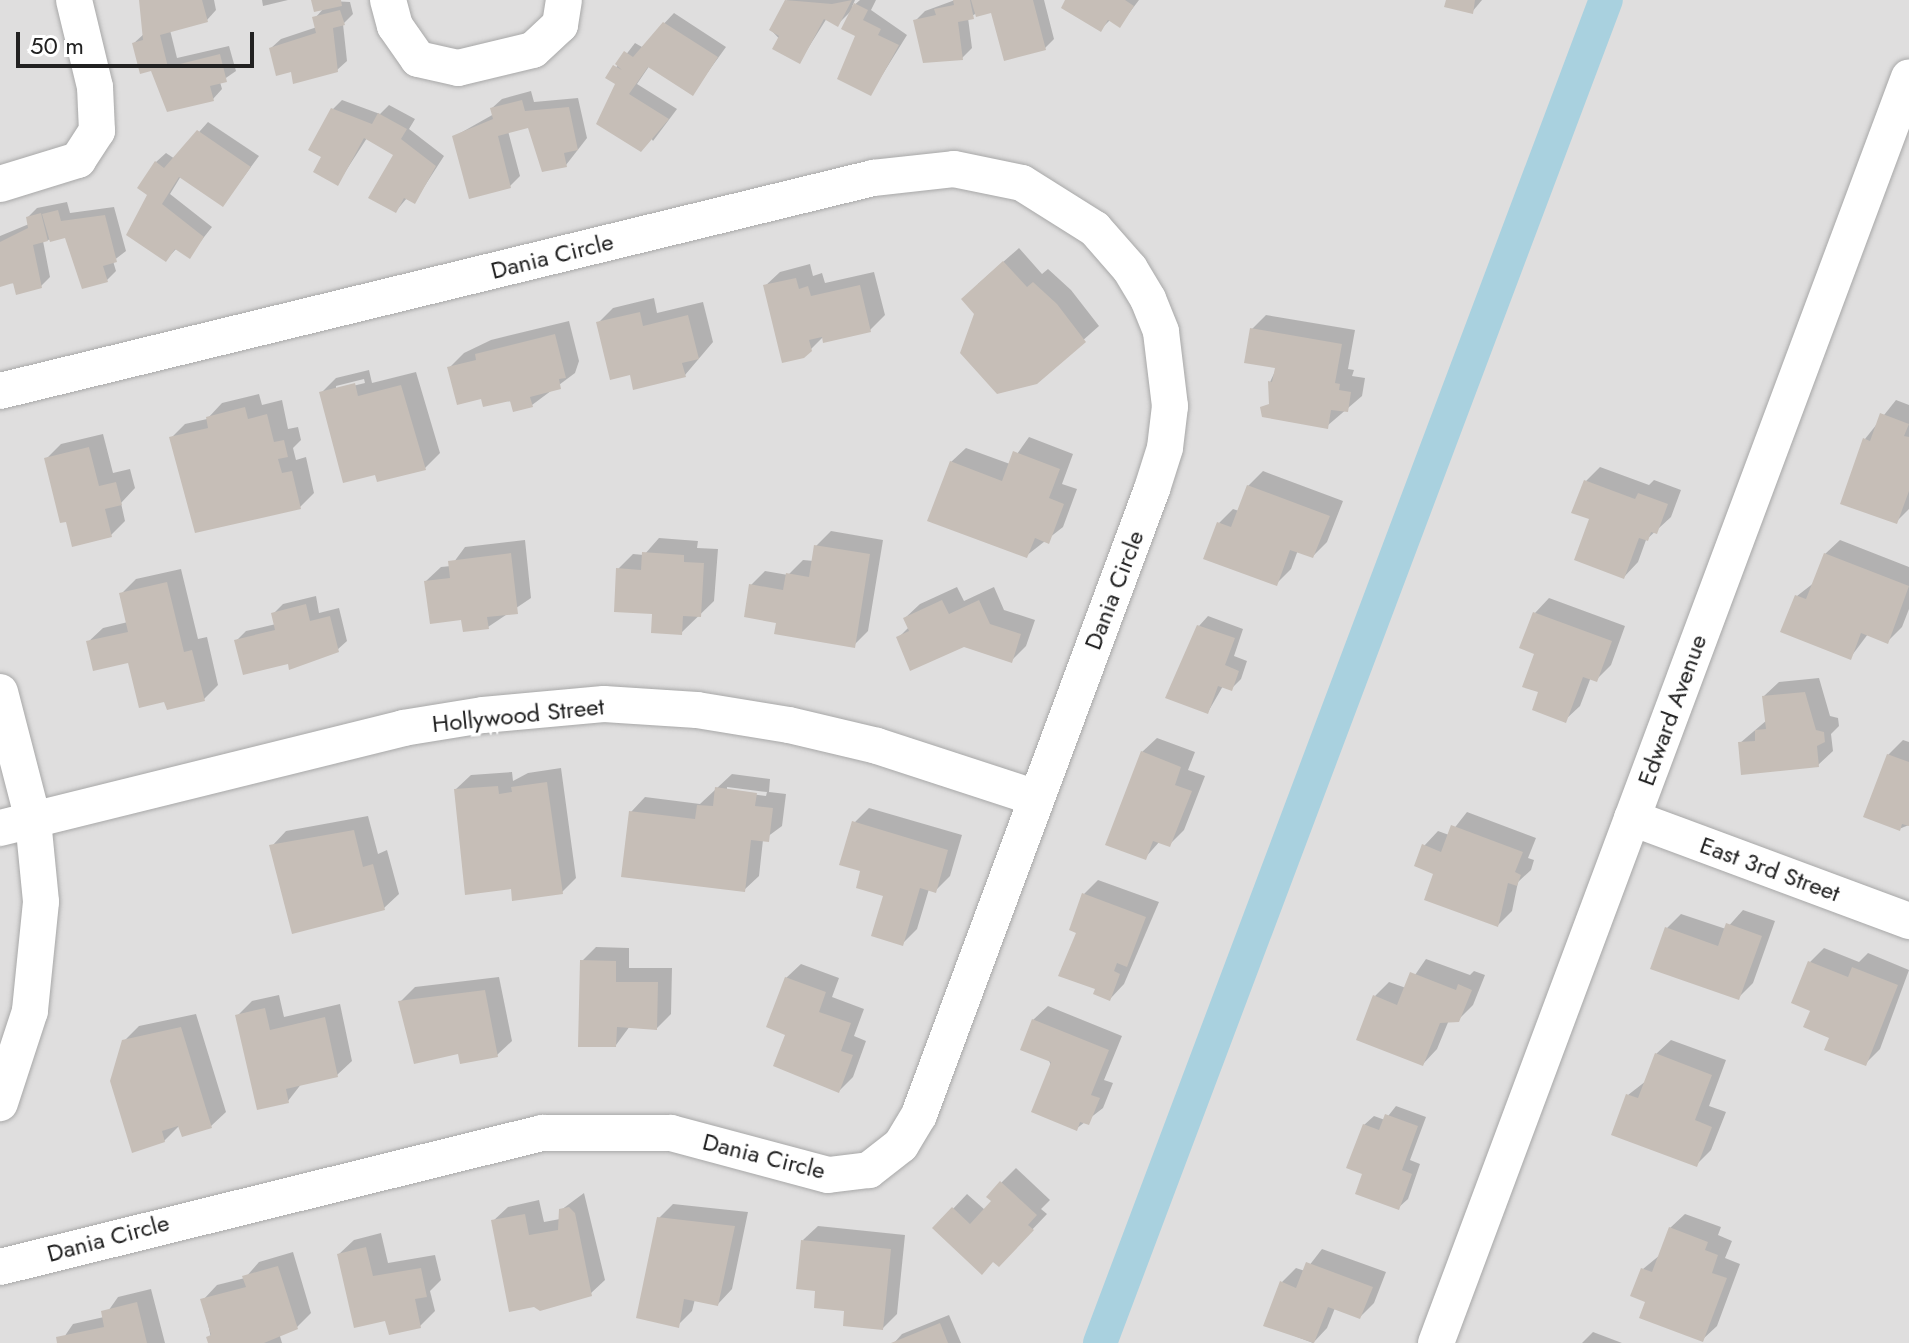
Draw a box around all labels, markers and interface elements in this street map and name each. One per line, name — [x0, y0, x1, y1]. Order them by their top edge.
scale bar — [20, 16, 258, 66]
text: 50 m — [30, 28, 84, 63]
street label: Dania Circle — [488, 227, 616, 285]
street label: Dania Circle — [1078, 526, 1150, 654]
street label: Edward Avenue — [1631, 631, 1713, 789]
street label: Hollywood Street — [431, 692, 605, 738]
street label: East 3rd Street — [1696, 830, 1844, 908]
street label: Dania Circle — [700, 1127, 828, 1185]
street label: Dania Circle — [44, 1208, 172, 1268]

